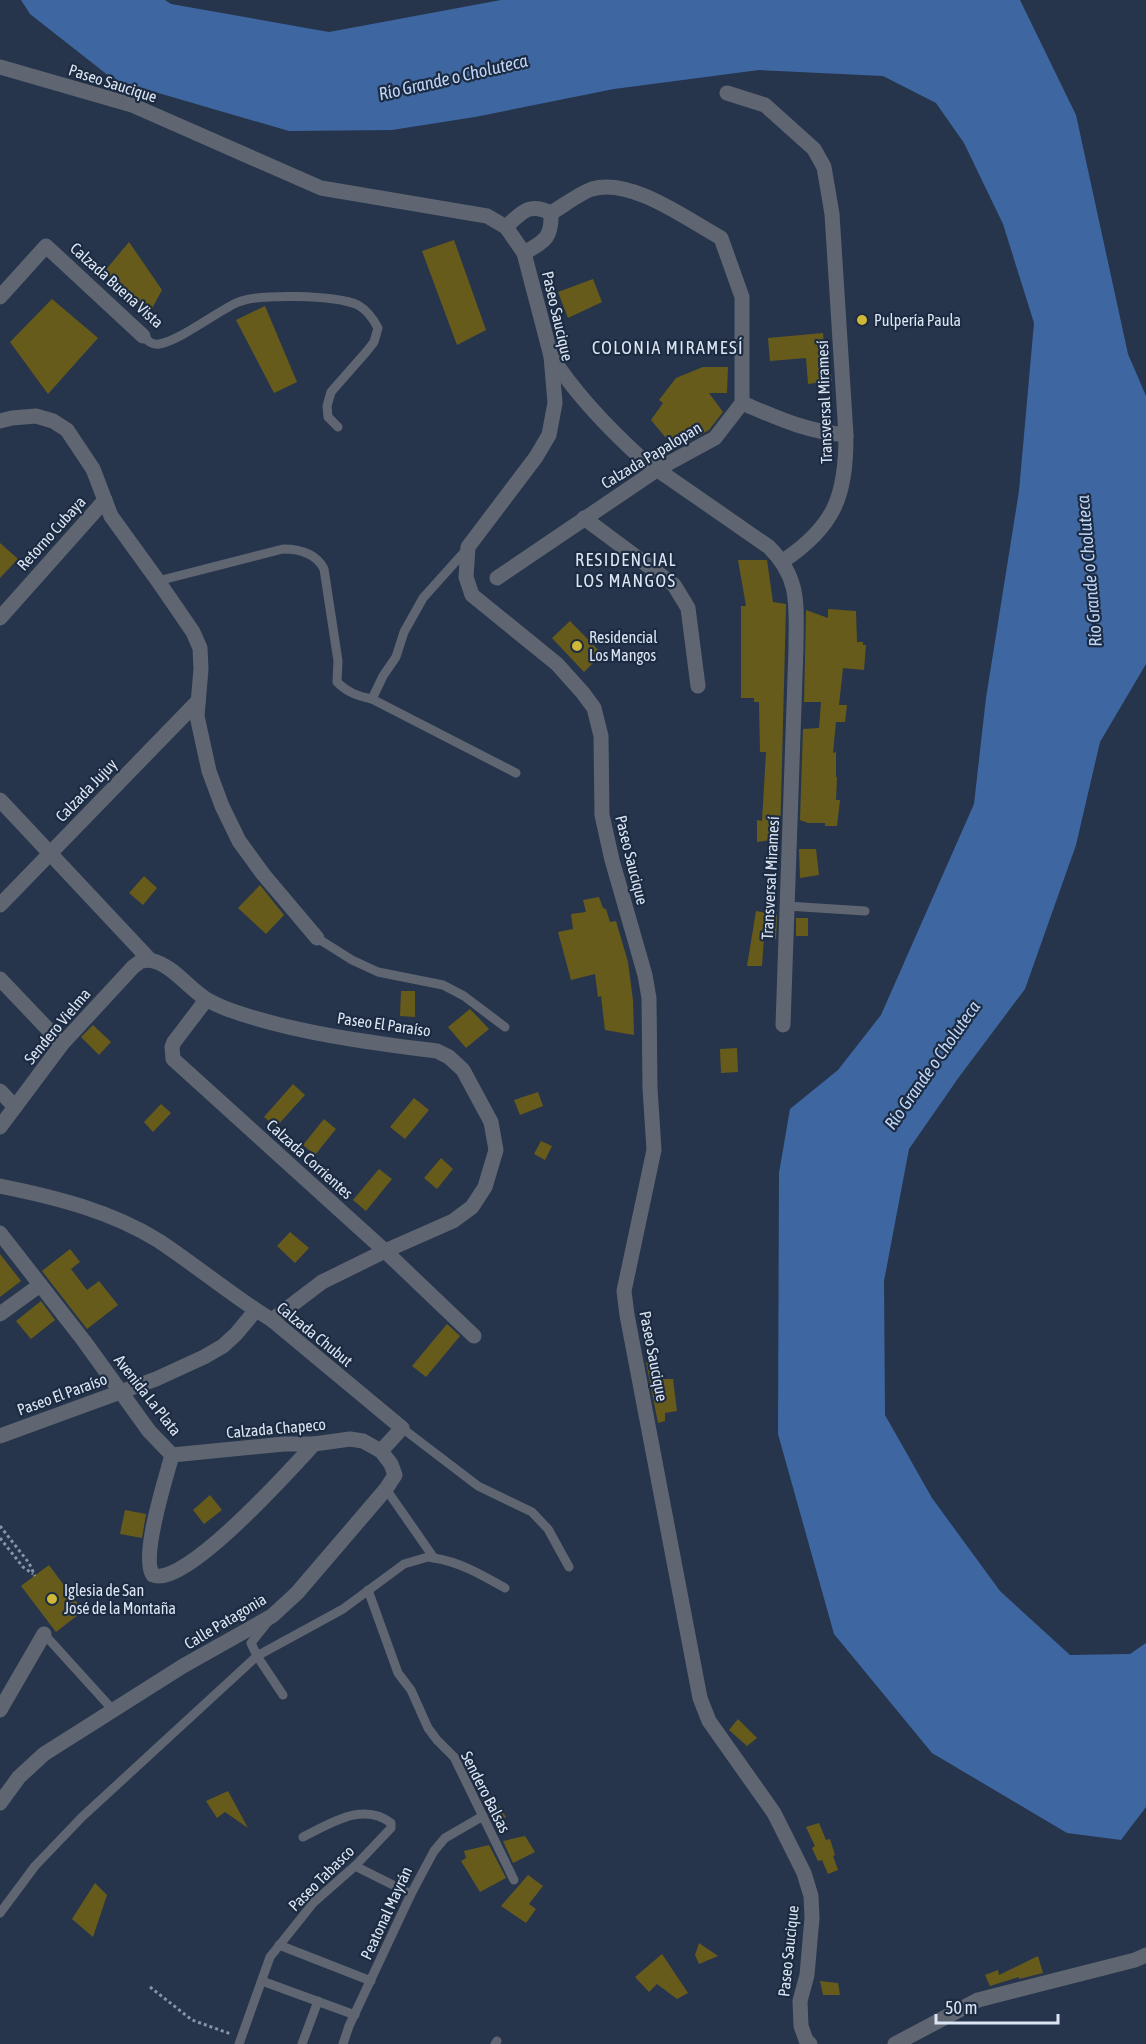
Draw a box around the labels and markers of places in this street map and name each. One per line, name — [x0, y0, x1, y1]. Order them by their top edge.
place label: Pulpería Paula — [874, 311, 961, 330]
marker: Pulpería Paula — [855, 313, 869, 327]
place label: Residencial Los Mangos — [589, 628, 658, 665]
marker: Residencial Los Mangos — [570, 639, 584, 653]
place label: Iglesia de San José de la Montaña — [64, 1581, 176, 1617]
marker: Iglesia de San José de la Montaña — [45, 1592, 59, 1606]

